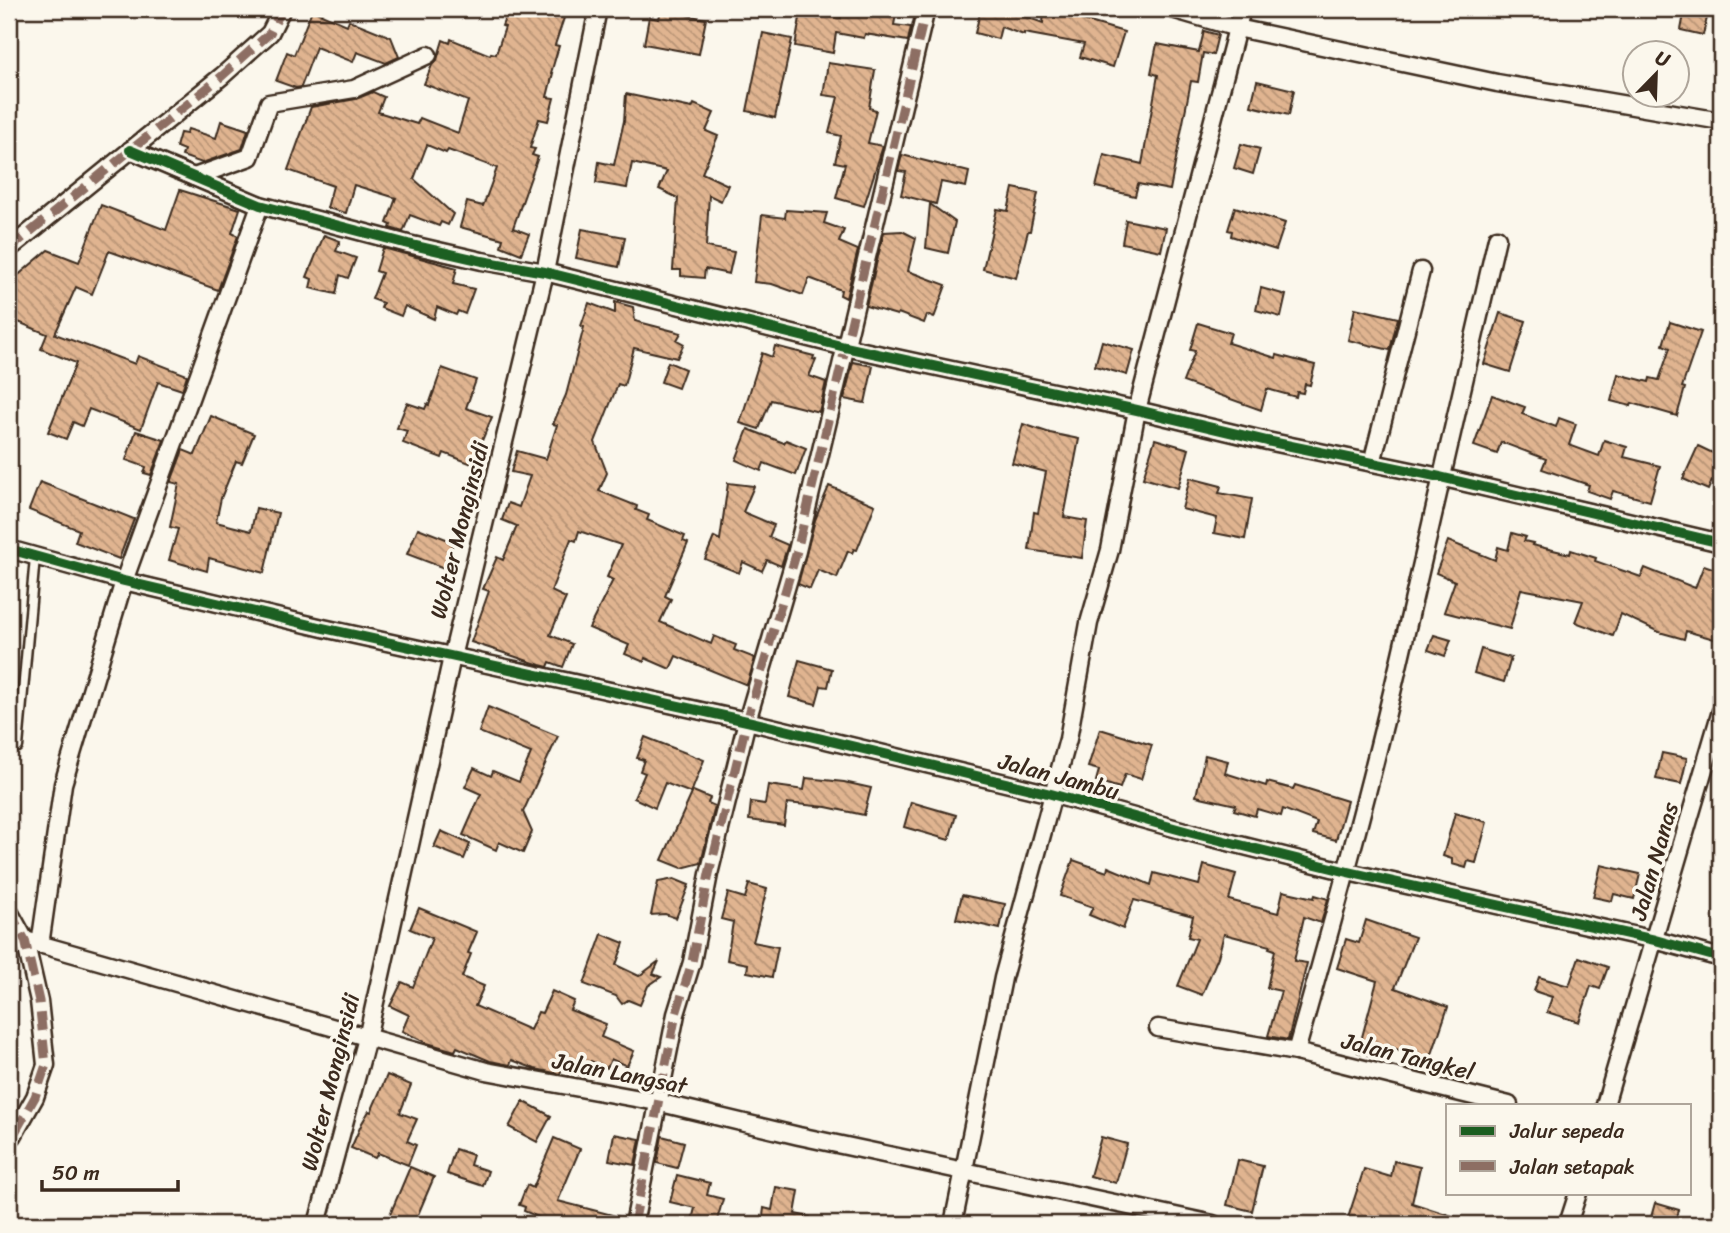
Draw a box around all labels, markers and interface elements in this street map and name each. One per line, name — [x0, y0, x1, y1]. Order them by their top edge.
north arrow — [1622, 38, 1692, 108]
text: U — [1650, 41, 1676, 77]
street label: Wolter Monginsidi — [418, 436, 502, 623]
street label: Jalan Jambu — [993, 740, 1125, 812]
street label: Jalan Nanas — [1618, 797, 1691, 926]
street label: Wolter Monginsidi — [289, 988, 373, 1175]
street label: Jalan Tangkel — [1336, 1020, 1479, 1093]
street label: Jalan Langsat — [548, 1040, 693, 1107]
legend — [1446, 1104, 1692, 1194]
text: Jalur sepeda — [1509, 1112, 1624, 1150]
text: Jalan setapak — [1509, 1148, 1635, 1186]
scale bar — [42, 1149, 178, 1193]
text: 50 m — [52, 1154, 100, 1192]

